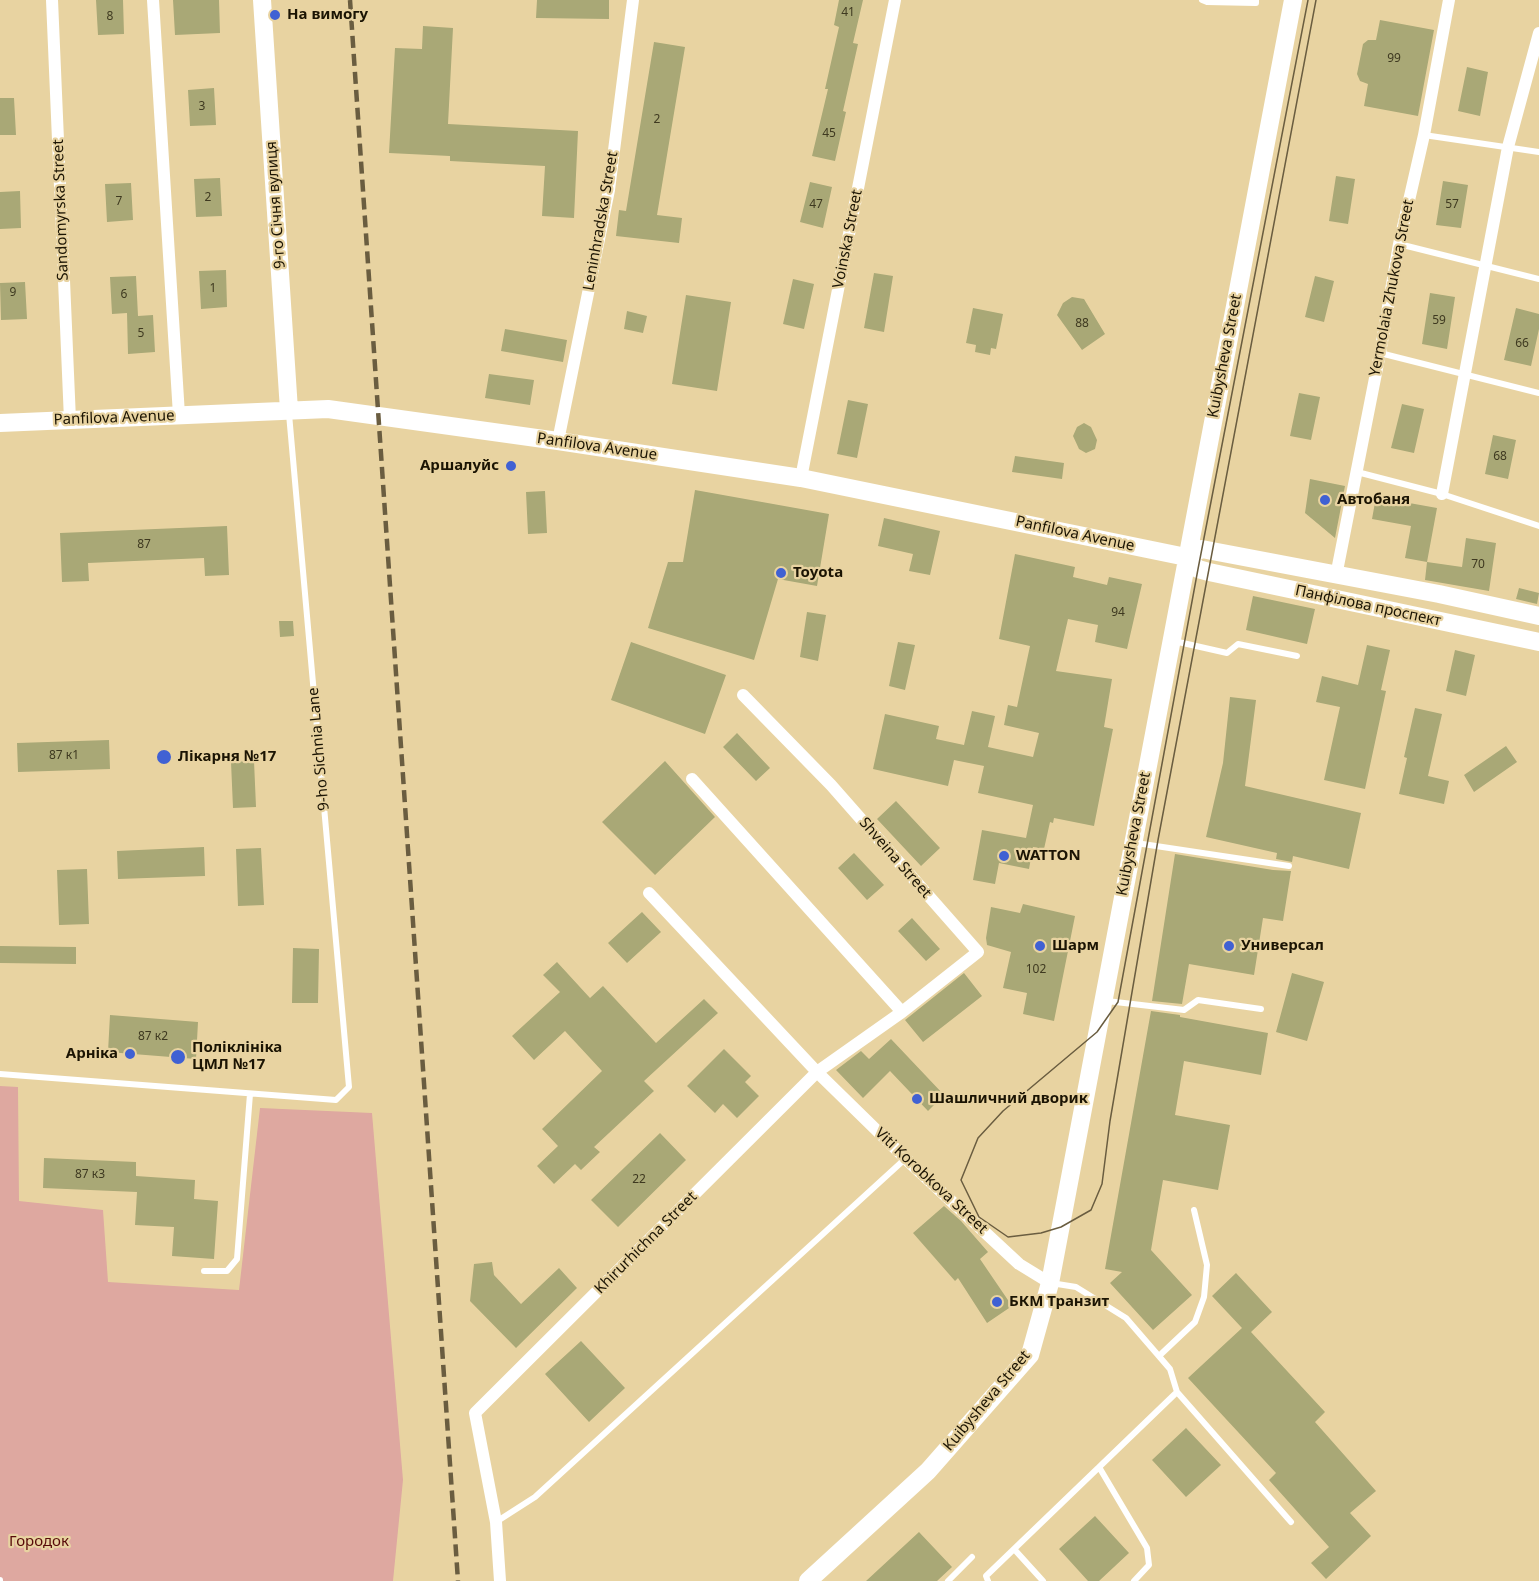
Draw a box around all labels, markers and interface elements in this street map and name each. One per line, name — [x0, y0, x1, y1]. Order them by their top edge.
place label: На вимогу — [287, 6, 368, 24]
house number: 41 — [841, 6, 855, 20]
marker: На вимогу — [268, 8, 282, 22]
house number: 8 — [107, 10, 113, 24]
house number: 99 — [1387, 52, 1401, 66]
house number: 3 — [199, 100, 205, 114]
house number: 2 — [654, 113, 660, 127]
house number: 45 — [822, 127, 836, 141]
street label: Sandomyrska Street — [50, 139, 72, 281]
street label: 9-го Січня вулиця — [263, 141, 289, 269]
street label: Leninhradska Street — [580, 150, 622, 292]
street label: Voinska Street — [830, 188, 866, 290]
house number: 2 — [205, 191, 211, 205]
house number: 7 — [116, 195, 122, 209]
house number: 47 — [809, 198, 823, 212]
street label: Yermolaia Zhukova Street — [1366, 198, 1418, 378]
house number: 57 — [1445, 198, 1459, 212]
house number: 1 — [210, 282, 216, 296]
house number: 9 — [10, 286, 16, 300]
house number: 6 — [121, 288, 127, 302]
street label: Kuibysheva Street — [1204, 293, 1246, 419]
house number: 59 — [1432, 314, 1446, 328]
house number: 88 — [1075, 317, 1089, 331]
house number: 5 — [138, 327, 144, 341]
house number: 66 — [1515, 337, 1529, 351]
street label: Panfilova Avenue — [53, 407, 175, 429]
street label: Panfilova Avenue — [536, 430, 658, 464]
house number: 68 — [1493, 450, 1507, 464]
place label: Аршалуйс — [420, 457, 499, 475]
marker: Аршалуйс — [504, 459, 518, 473]
place label: Автобаня — [1337, 491, 1410, 509]
marker: Автобаня — [1318, 493, 1332, 507]
street label: Panfilova Avenue — [1014, 513, 1136, 555]
house number: 87 — [137, 538, 151, 552]
house number: 70 — [1471, 558, 1485, 572]
place label: Toyota — [793, 564, 843, 582]
marker: Toyota — [774, 566, 788, 580]
street label: Панфілова проспект — [1293, 582, 1443, 630]
house number: 94 — [1111, 606, 1125, 620]
street label: 9-ho Sichnia Lane — [305, 687, 333, 811]
marker: Лікарня №17 — [155, 748, 173, 766]
place label: Лікарня №17 — [178, 748, 276, 766]
house number: 87 к1 — [49, 749, 79, 763]
street label: Kuibysheva Street — [1113, 771, 1155, 897]
street label: Shveina Street — [855, 814, 935, 902]
place label: WATTON — [1016, 847, 1081, 865]
marker: WATTON — [997, 849, 1011, 863]
place label: Шарм — [1052, 937, 1099, 955]
place label: Универсал — [1241, 937, 1324, 955]
marker: Шарм — [1033, 939, 1047, 953]
marker: Универсал — [1222, 939, 1236, 953]
house number: 102 — [1026, 963, 1046, 977]
house number: 87 к2 — [138, 1030, 168, 1044]
place label: Поліклініка ЦМЛ №17 — [192, 1039, 282, 1074]
place label: Арніка — [66, 1045, 118, 1063]
marker: Арніка — [123, 1047, 137, 1061]
marker: Поліклініка ЦМЛ №17 — [169, 1048, 187, 1066]
place label: Шашличний дворик — [929, 1090, 1088, 1108]
marker: Шашличний дворик — [910, 1092, 924, 1106]
street label: Viti Korobkova Street — [871, 1124, 991, 1238]
house number: 87 к3 — [75, 1168, 105, 1182]
house number: 22 — [632, 1173, 646, 1187]
street label: Khirurhichna Street — [591, 1188, 701, 1298]
place label: БКМ Транзит — [1009, 1293, 1109, 1311]
marker: БКМ Транзит — [990, 1295, 1004, 1309]
street label: Kuibysheva Street — [940, 1347, 1034, 1455]
park label: Городок — [9, 1533, 69, 1551]

